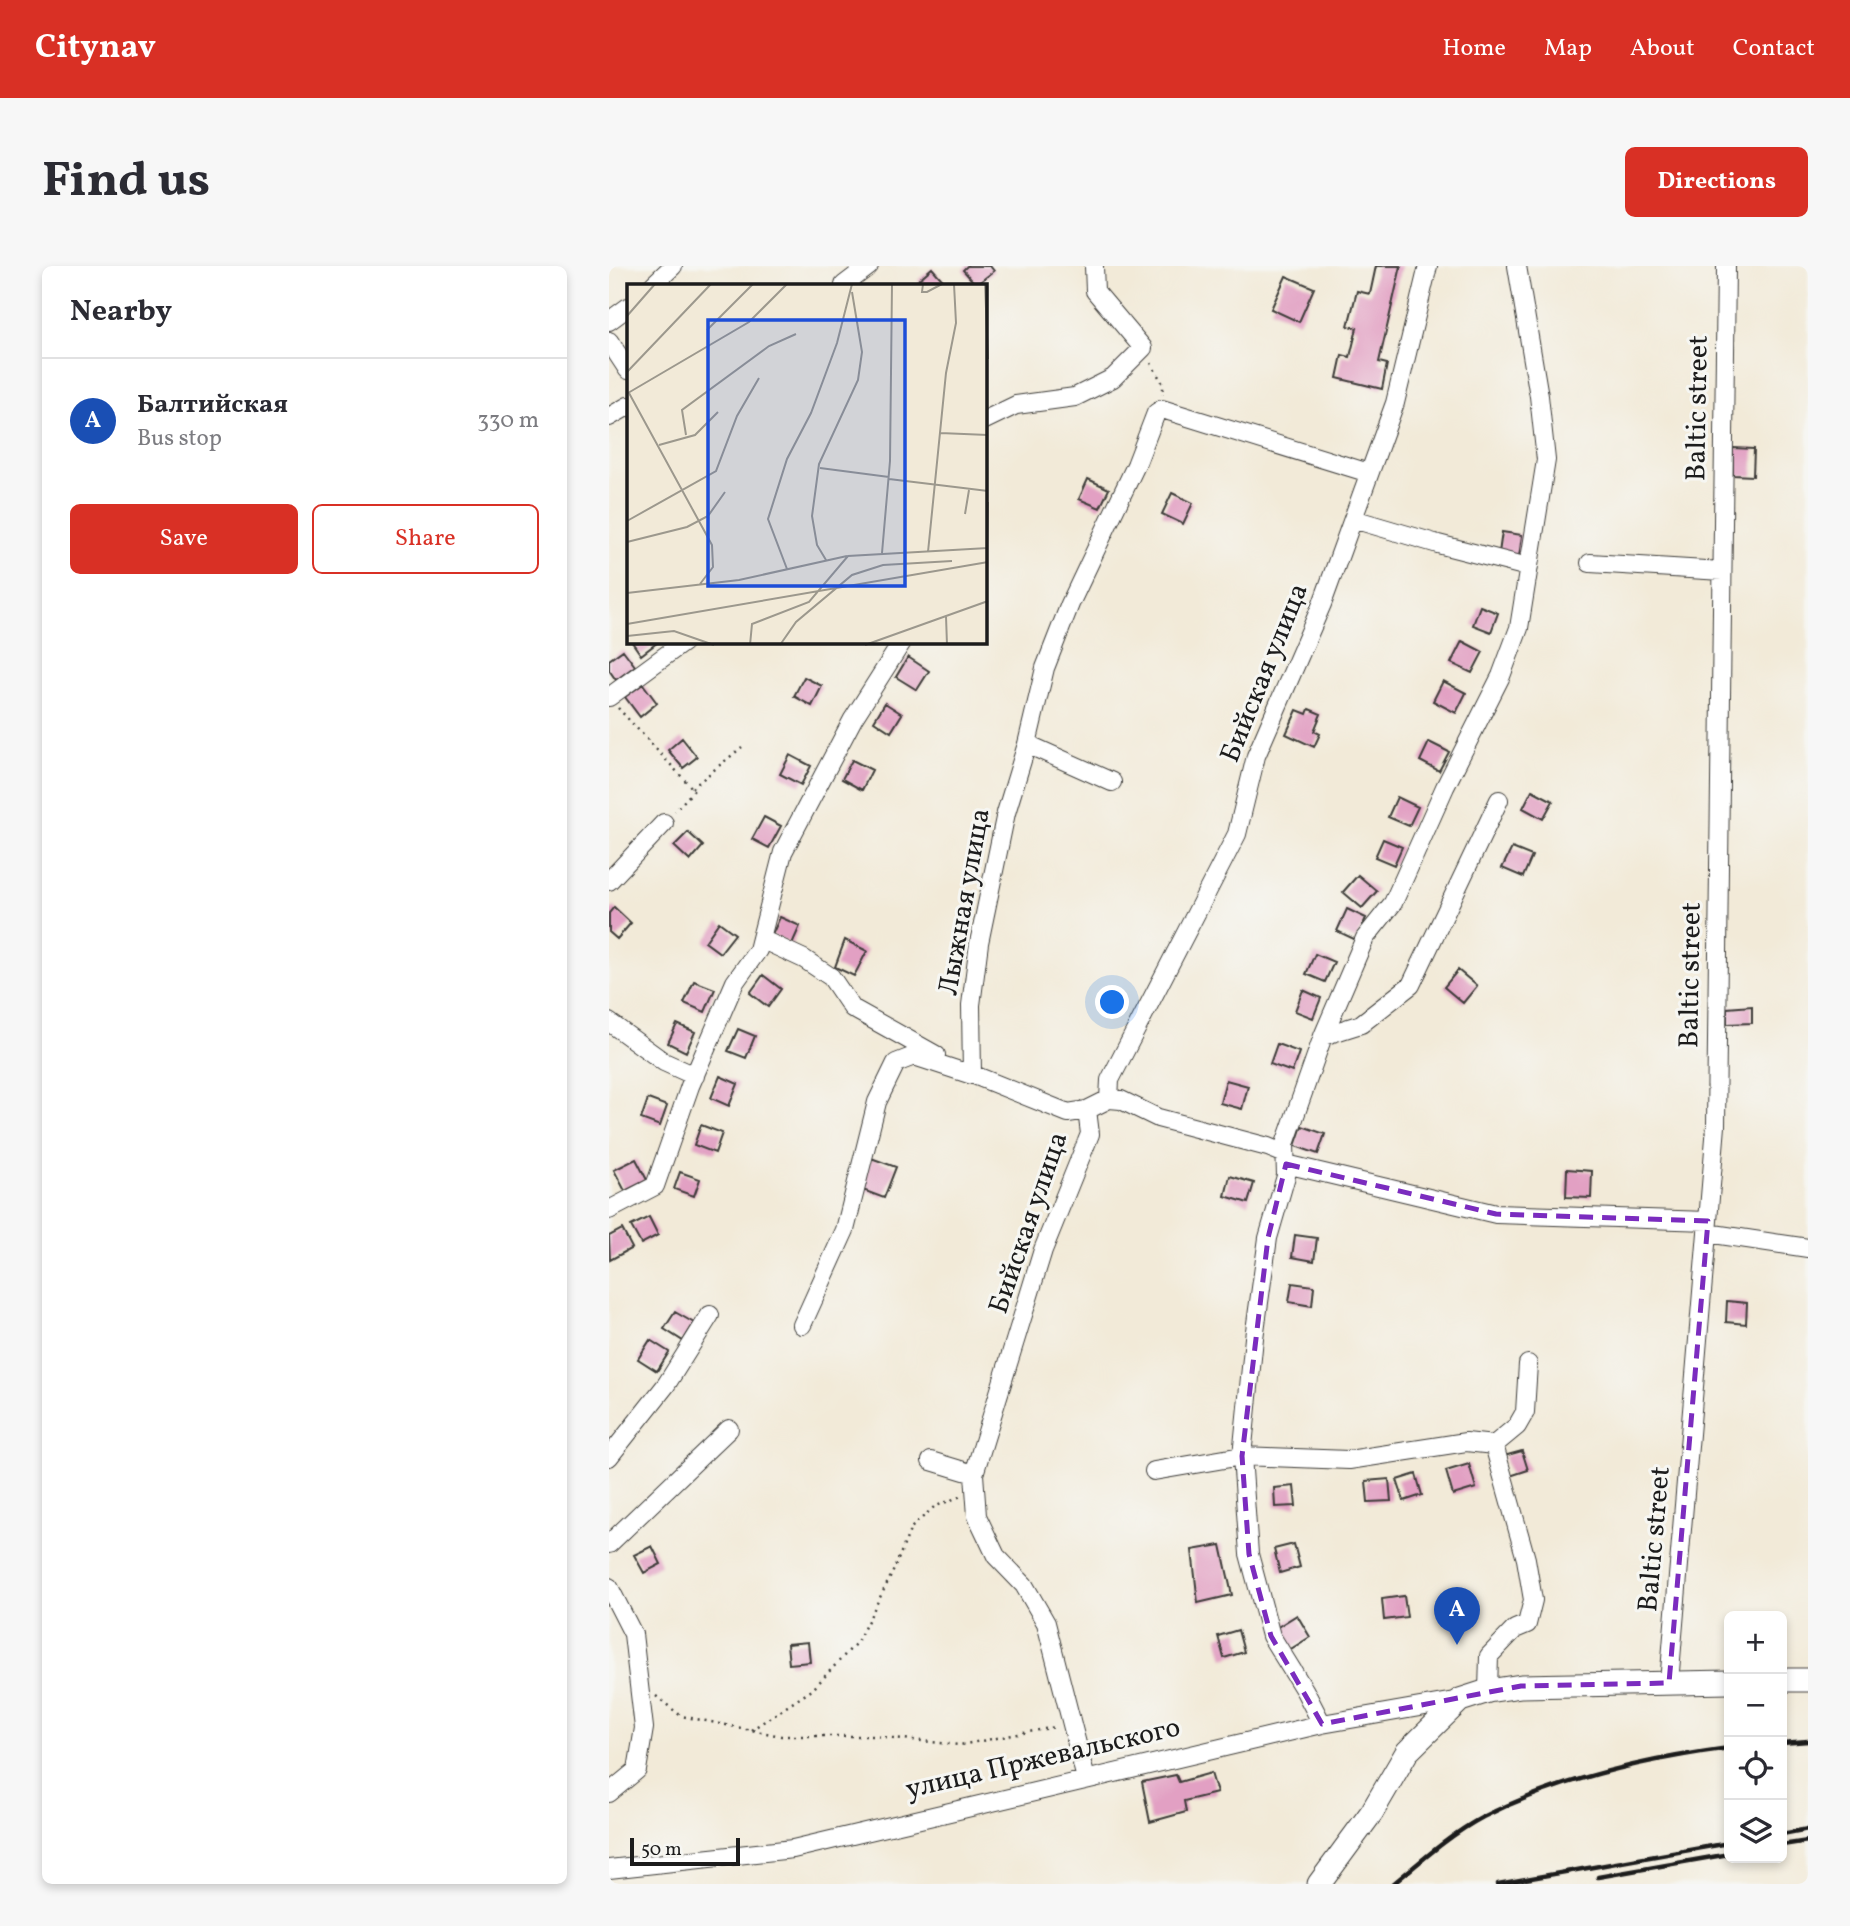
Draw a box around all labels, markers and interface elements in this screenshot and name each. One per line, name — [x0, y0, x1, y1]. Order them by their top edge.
text: Citynav — [35, 26, 156, 72]
text: Home — [1442, 32, 1506, 66]
text: Map — [1544, 32, 1592, 66]
text: About — [1630, 32, 1695, 66]
text: Contact — [1733, 32, 1815, 66]
button: Directions — [1625, 147, 1808, 217]
text: Find us — [42, 148, 210, 217]
inset map — [627, 284, 987, 644]
text: Nearby — [70, 291, 172, 333]
street label: Baltic street — [1677, 335, 1719, 481]
text: Балтийская — [137, 387, 288, 423]
text: A — [85, 405, 101, 437]
text: 330 m — [477, 405, 539, 437]
text: Bus stop — [137, 423, 222, 455]
button: Save — [70, 504, 298, 574]
button: Share — [312, 504, 539, 574]
street label: Бийская улица — [1211, 578, 1319, 768]
street label: Лыжная улица — [929, 805, 1001, 999]
street label: Baltic street — [1670, 902, 1712, 1048]
your location — [1095, 985, 1129, 1019]
street label: Бийская улица — [980, 1127, 1078, 1319]
street label: Baltic street — [1629, 1465, 1681, 1613]
pin: A — [1434, 1587, 1480, 1645]
map controls — [1724, 1611, 1787, 1863]
button: + — [1724, 1611, 1787, 1674]
button: − — [1724, 1674, 1787, 1737]
street label: улица Пржевальского — [902, 1708, 1184, 1810]
button: locate — [1724, 1737, 1787, 1800]
button: layers — [1724, 1800, 1787, 1863]
scale bar — [630, 1835, 740, 1867]
text: 50 m — [641, 1837, 682, 1863]

